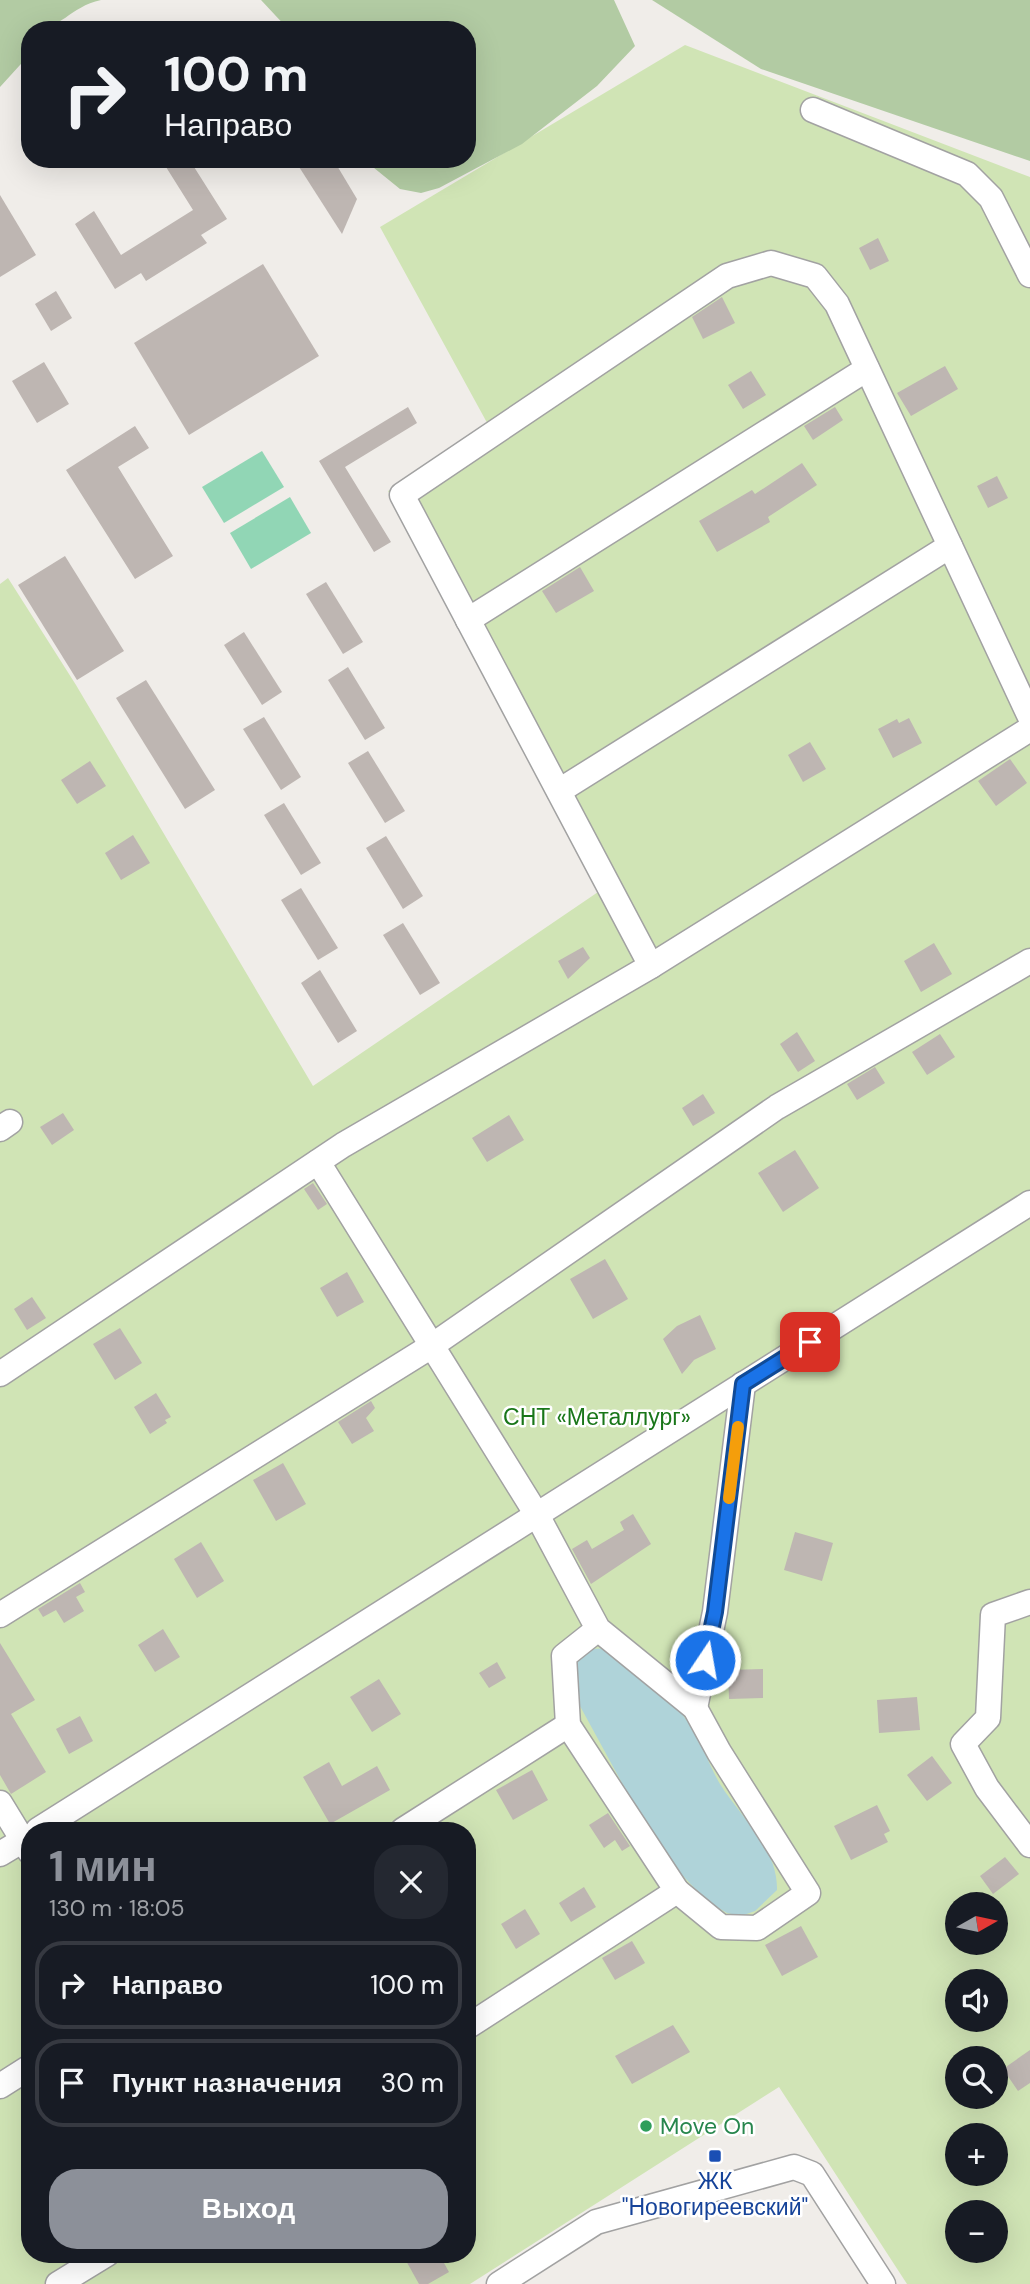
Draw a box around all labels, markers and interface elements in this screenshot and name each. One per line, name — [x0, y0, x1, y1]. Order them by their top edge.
text: 100 m — [164, 42, 308, 106]
icon: right — [49, 49, 140, 140]
text: Направо — [164, 104, 292, 146]
pin — [780, 1312, 840, 1372]
icon: arrive — [791, 1323, 829, 1361]
park label: СНТ «Металлург» — [503, 1402, 691, 1432]
position arrow — [668, 1623, 742, 1697]
text: 1 мин — [49, 1839, 157, 1894]
button: close — [374, 1845, 448, 1919]
north arrow — [945, 1892, 1008, 1955]
map controls — [945, 1892, 1008, 2263]
text: 130 m · 18:05 — [49, 1893, 184, 1923]
icon: right — [53, 1966, 91, 2004]
text: Направо — [112, 1968, 223, 2002]
text: 100 m — [370, 1968, 444, 2002]
button: sound — [945, 1969, 1008, 2032]
button: search — [945, 2046, 1008, 2109]
icon: arrive — [53, 2064, 91, 2102]
text: Пункт назначения — [112, 2066, 342, 2100]
text: 30 m — [381, 2066, 444, 2100]
place label: Move On — [660, 2111, 754, 2141]
marker: Move On — [638, 2118, 654, 2134]
button: + — [945, 2123, 1008, 2186]
marker: ЖК "Новогиреевский" — [707, 2148, 723, 2164]
place label: ЖК "Новогиреевский" — [622, 2166, 808, 2222]
button: Выход — [49, 2169, 448, 2249]
button: − — [945, 2200, 1008, 2263]

